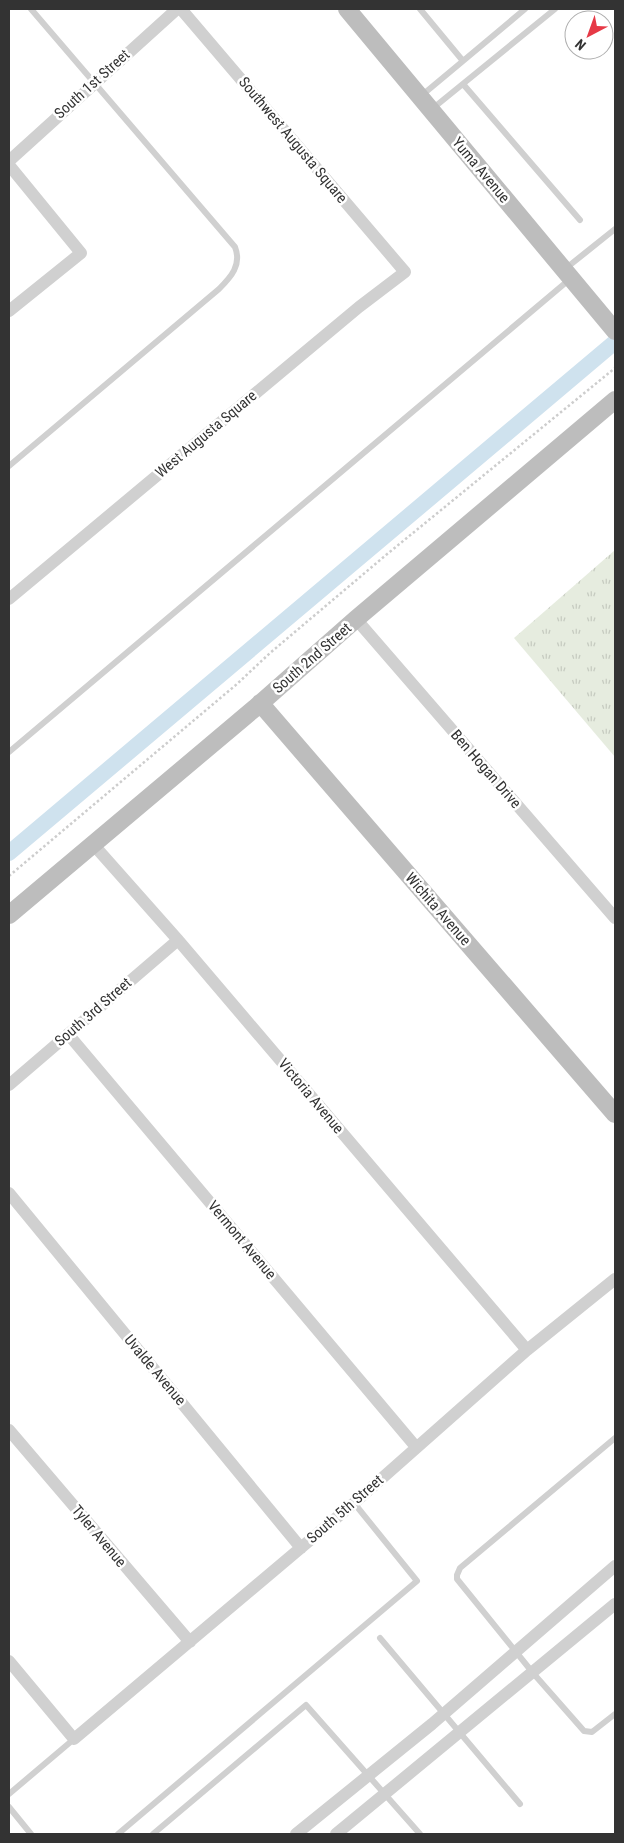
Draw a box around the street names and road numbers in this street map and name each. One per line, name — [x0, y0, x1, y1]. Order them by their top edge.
street label: South 1st Street — [51, 46, 133, 122]
street label: Southwest Augusta Square — [235, 73, 351, 207]
street label: Yuma Avenue — [448, 134, 514, 206]
street label: West Augusta Square — [152, 386, 260, 482]
street label: South 2nd Street — [269, 619, 355, 697]
street label: Ben Hogan Drive — [447, 726, 525, 812]
street label: Wichita Avenue — [401, 869, 475, 949]
street label: South 3rd Street — [51, 974, 135, 1050]
street label: Victoria Avenue — [274, 1055, 348, 1137]
street label: Vermont Avenue — [204, 1197, 280, 1283]
street label: Uvalde Avenue — [120, 1331, 190, 1409]
street label: South 5th Street — [303, 1471, 387, 1547]
street label: Tyler Avenue — [68, 1501, 130, 1571]

